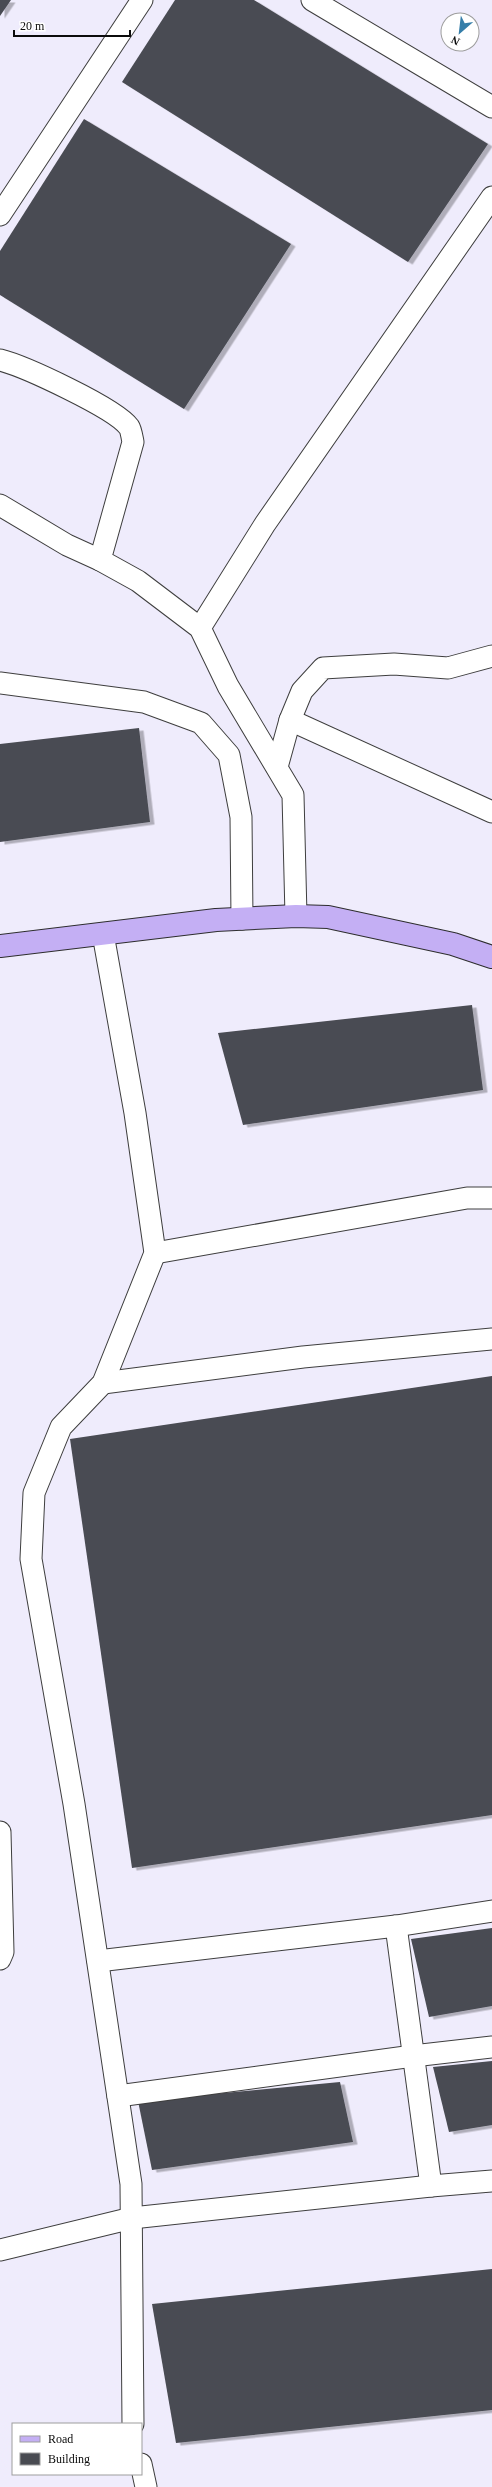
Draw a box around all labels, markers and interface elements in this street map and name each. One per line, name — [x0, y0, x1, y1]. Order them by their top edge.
scale bar — [14, 12, 130, 38]
north arrow — [440, 12, 480, 52]
text: 20 m — [20, 19, 45, 33]
text: N — [449, 34, 462, 48]
legend — [12, 2423, 142, 2475]
text: Road — [48, 2432, 73, 2446]
text: Building — [48, 2452, 90, 2466]

